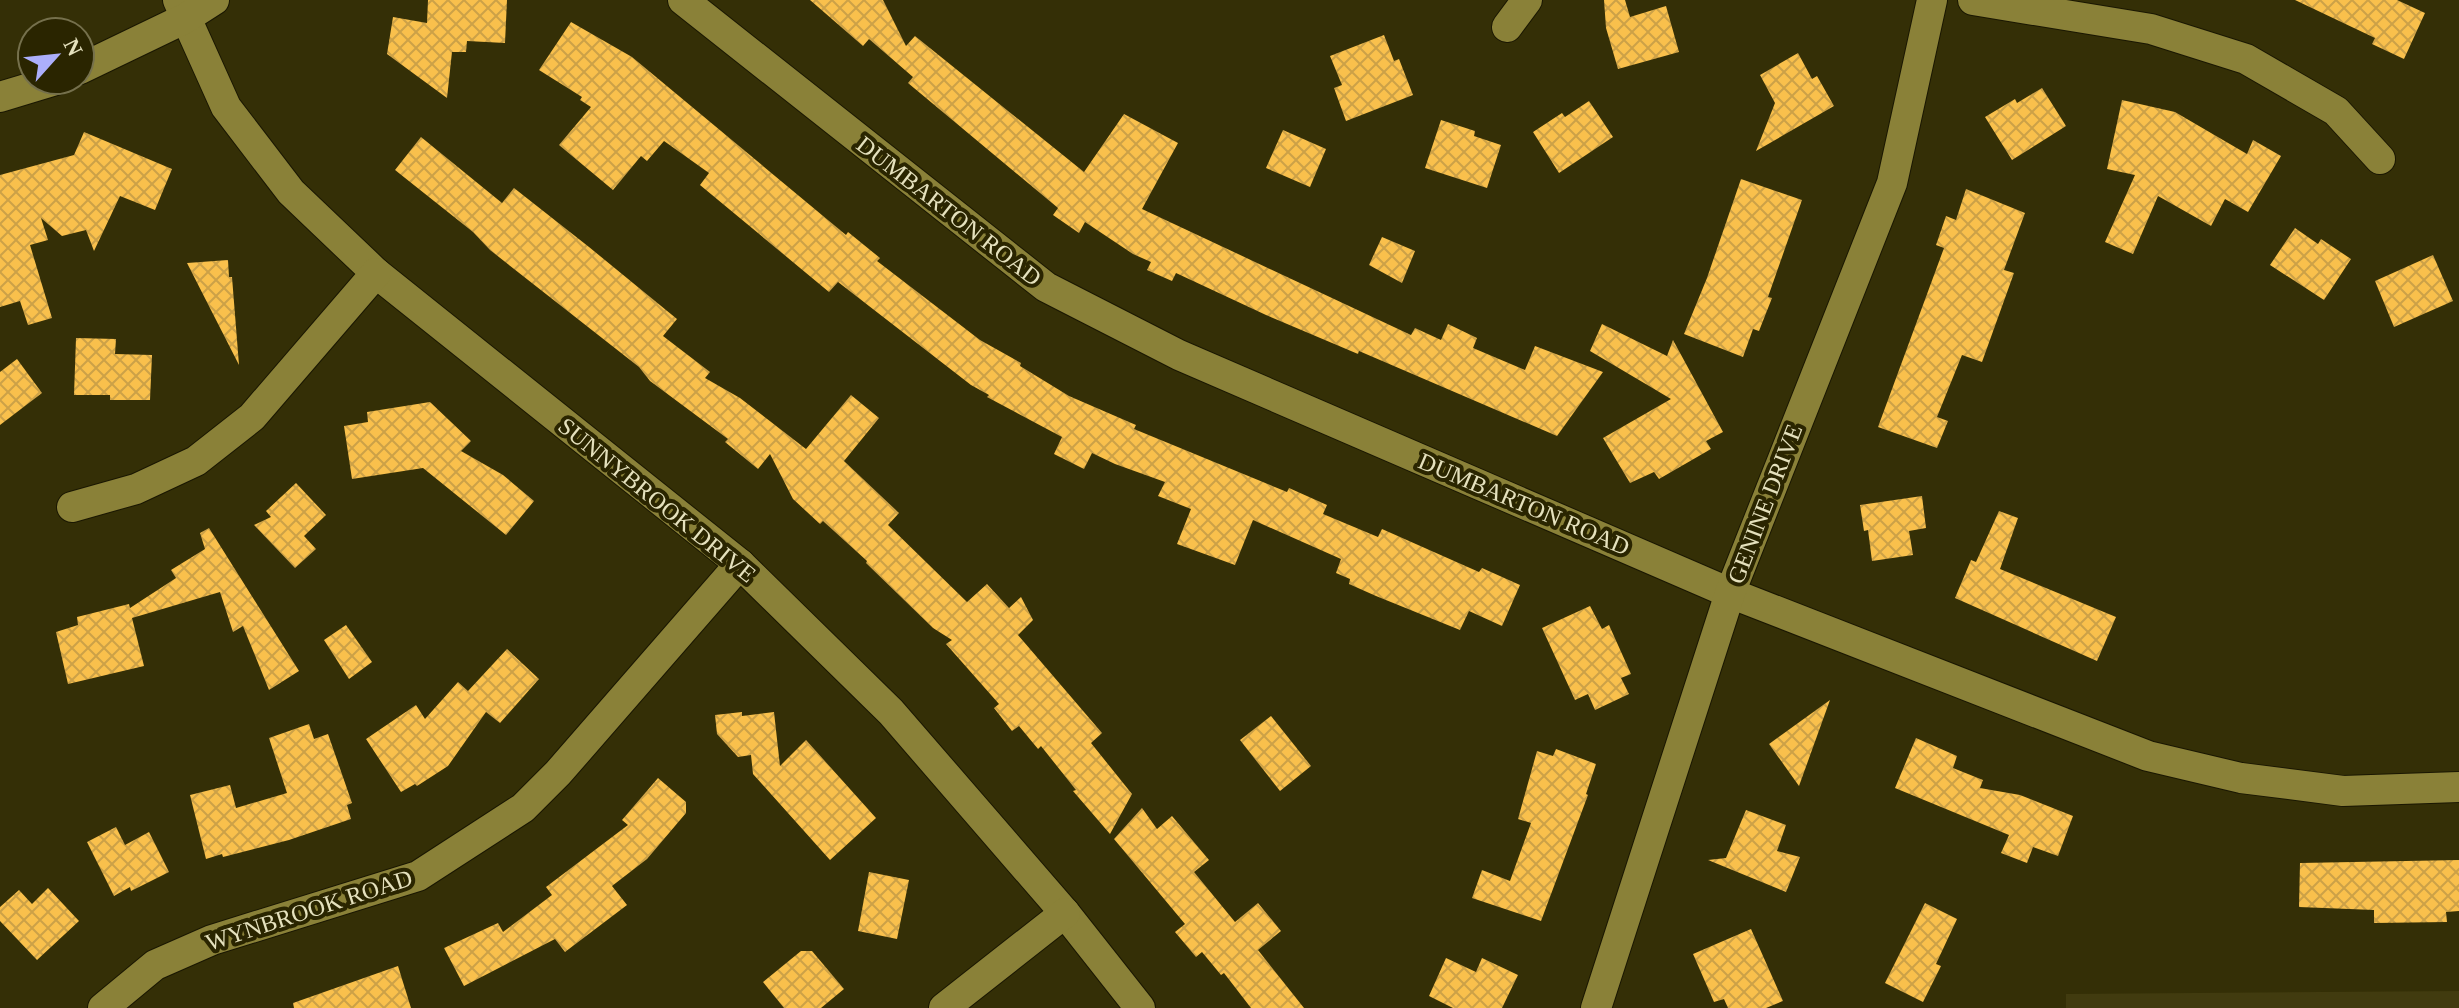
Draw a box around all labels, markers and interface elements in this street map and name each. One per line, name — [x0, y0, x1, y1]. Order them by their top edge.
north arrow — [16, 16, 96, 96]
text: N — [59, 34, 88, 60]
street label: DUMBARTON ROAD — [852, 131, 1046, 291]
street label: SUNNYBROOK DRIVE — [553, 412, 761, 588]
street label: GENINE DRIVE — [1723, 421, 1807, 587]
street label: DUMBARTON ROAD — [1415, 448, 1633, 560]
street label: WYNBROOK ROAD — [203, 864, 415, 956]

